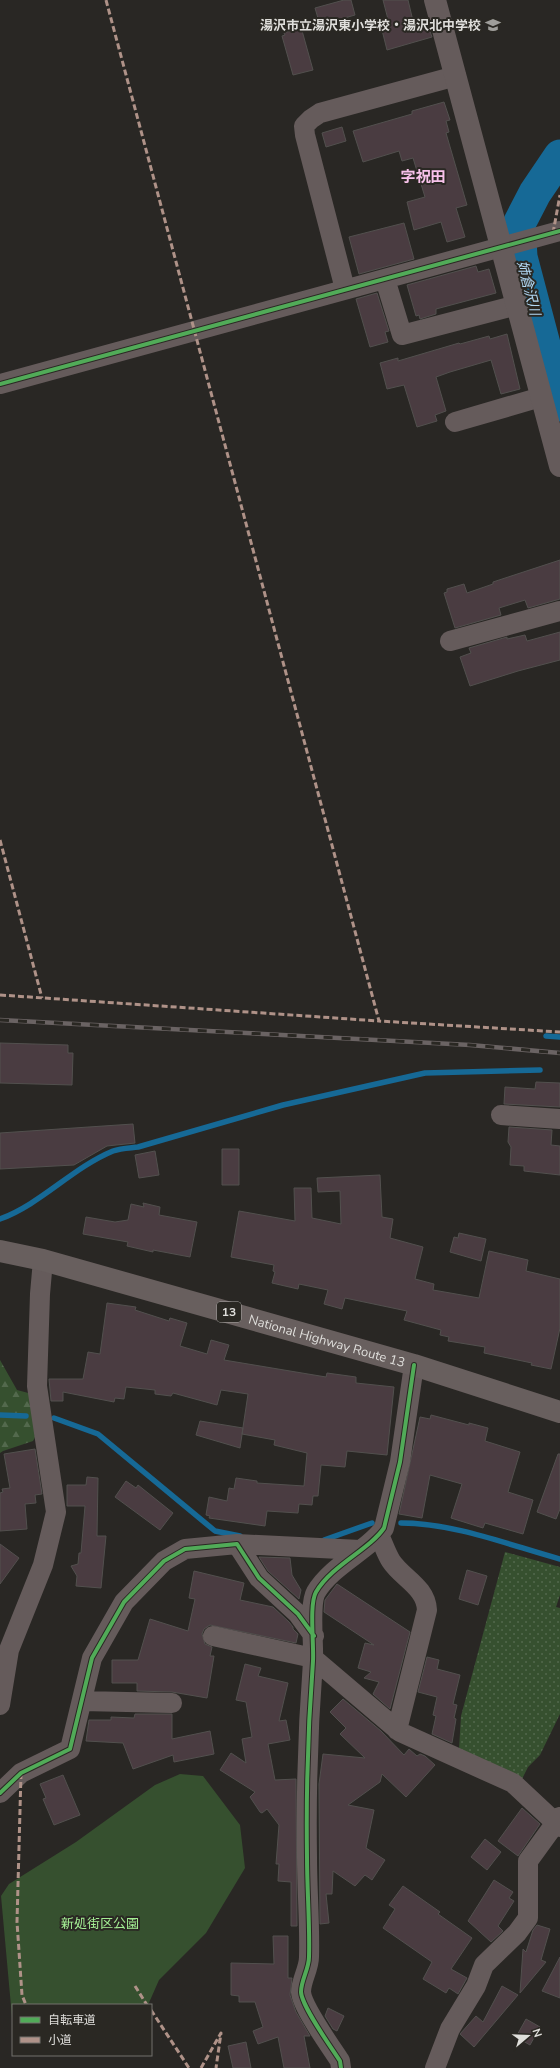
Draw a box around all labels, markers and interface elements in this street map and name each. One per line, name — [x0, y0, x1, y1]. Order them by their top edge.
school or university icon: 湯沢市立湯沢東小学校・湯沢北中学校 — [484, 16, 502, 34]
place label: 湯沢市立湯沢東小学校・湯沢北中学校 — [260, 17, 481, 35]
district label: 字祝田 — [400, 167, 446, 187]
water label: 姉倉沢川 — [513, 259, 545, 320]
road number: 13 — [217, 1302, 241, 1322]
street label: National Highway Route 13 — [246, 1311, 407, 1372]
park label: 新処街区公園 — [61, 1915, 139, 1933]
legend — [12, 2004, 152, 2056]
text: 自転車道 — [48, 2012, 96, 2028]
north arrow — [508, 2016, 548, 2056]
text: N — [529, 2027, 545, 2039]
text: 小道 — [48, 2032, 72, 2048]

